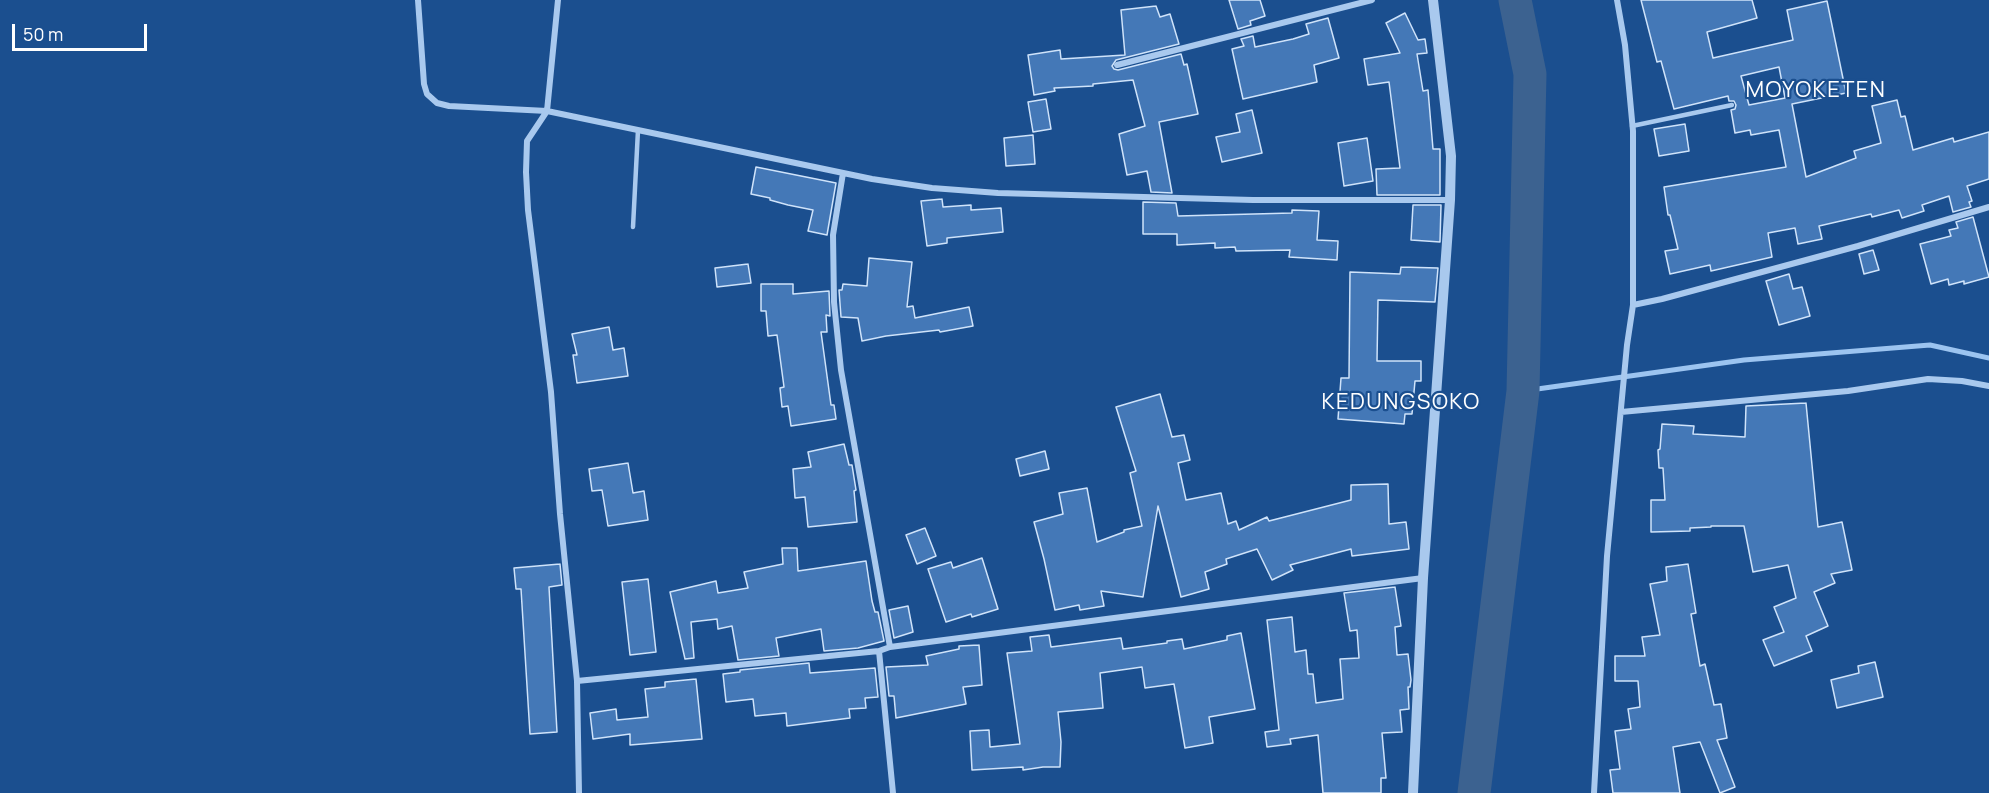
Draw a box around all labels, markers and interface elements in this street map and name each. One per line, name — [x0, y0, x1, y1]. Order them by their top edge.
scale bar — [15, 12, 150, 50]
text: 50 m — [23, 22, 63, 46]
district label: MOYOKETEN — [1746, 78, 1886, 104]
district label: KEDUNGSOKO — [1321, 390, 1481, 416]

